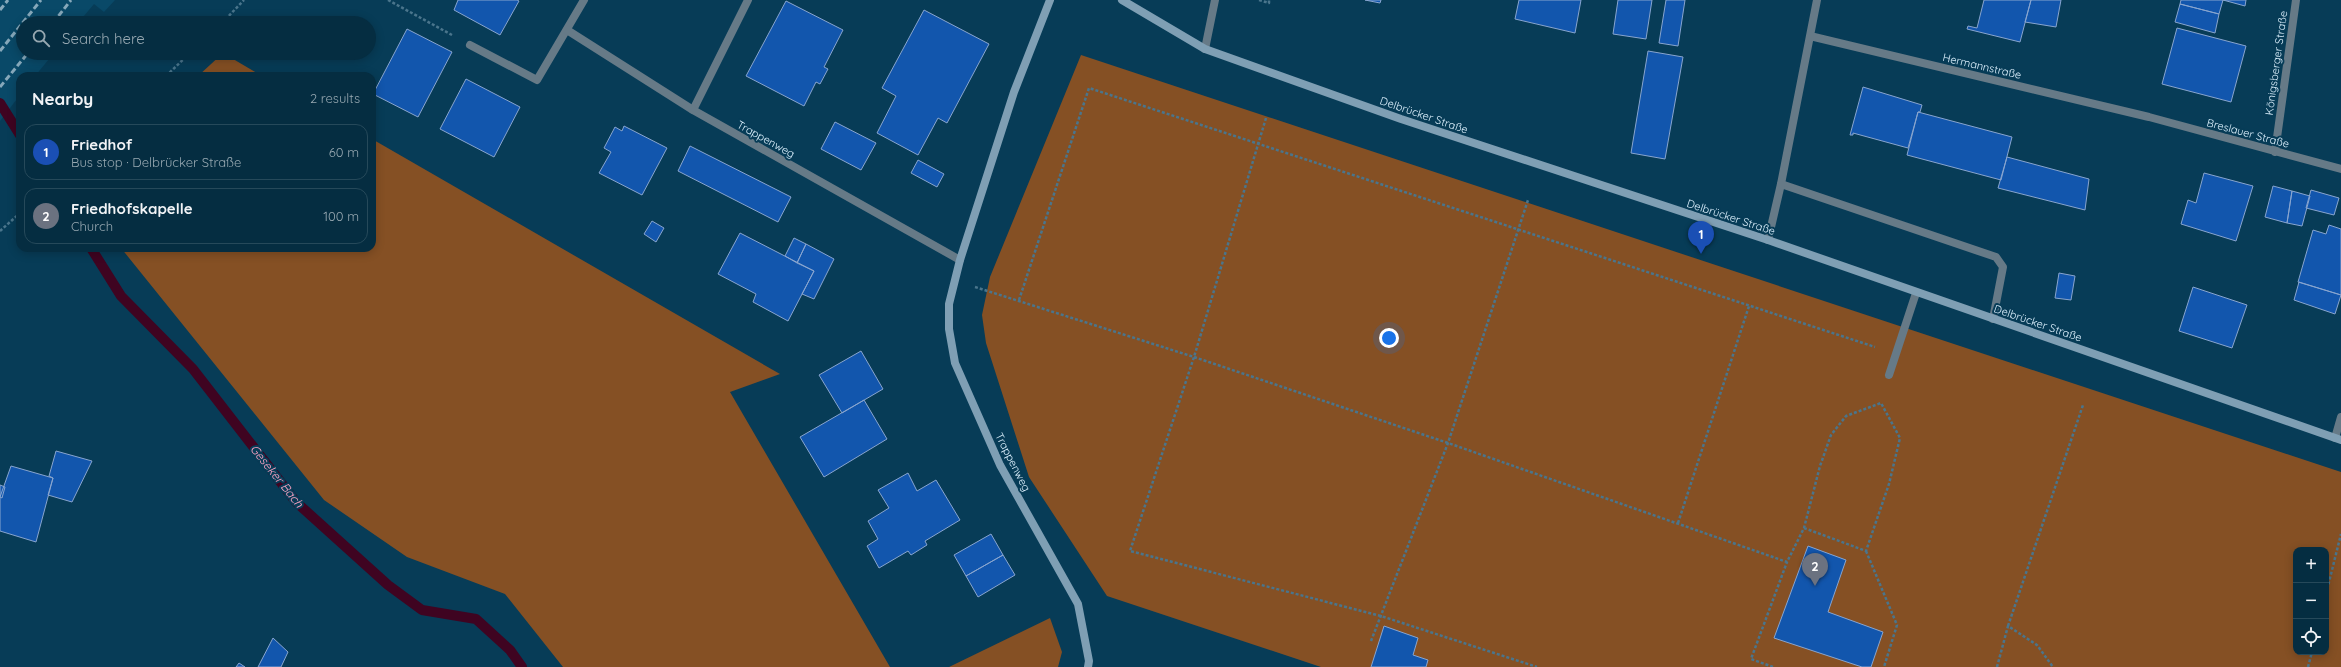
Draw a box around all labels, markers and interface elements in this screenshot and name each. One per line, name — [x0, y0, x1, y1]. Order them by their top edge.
street label: Königsberger Straße — [2262, 10, 2290, 116]
search box — [16, 16, 376, 60]
icon: search — [30, 27, 52, 49]
text: Search here — [62, 29, 145, 48]
street label: Hermannstraße — [1941, 50, 2023, 82]
text: Nearby — [32, 88, 93, 109]
text: 2 results — [310, 90, 360, 106]
street label: Delbrücker Straße — [1378, 93, 1470, 137]
street label: Breslauer Straße — [2205, 115, 2291, 151]
street label: Trappenweg — [735, 117, 797, 161]
text: Friedhof — [71, 135, 132, 154]
text: 1 — [43, 144, 49, 160]
text: 60 m — [329, 144, 359, 160]
text: Bus stop · Delbrücker Straße — [71, 154, 241, 170]
street label: Delbrücker Straße — [1685, 196, 1777, 238]
text: Friedhofskapelle — [71, 199, 193, 218]
text: 2 — [42, 208, 50, 224]
text: 100 m — [323, 208, 359, 224]
text: Church — [71, 218, 113, 234]
pin: 1 — [1688, 221, 1714, 254]
street label: Delbrücker Straße — [1992, 301, 2084, 345]
your location — [1379, 328, 1399, 348]
street label: Trappenweg — [992, 430, 1034, 494]
water label: Geseker Bach — [247, 442, 307, 511]
map controls — [2293, 547, 2329, 655]
button: + — [2293, 547, 2329, 583]
pin: 2 — [1802, 553, 1828, 586]
button: − — [2293, 583, 2329, 619]
button: locate — [2293, 619, 2329, 655]

